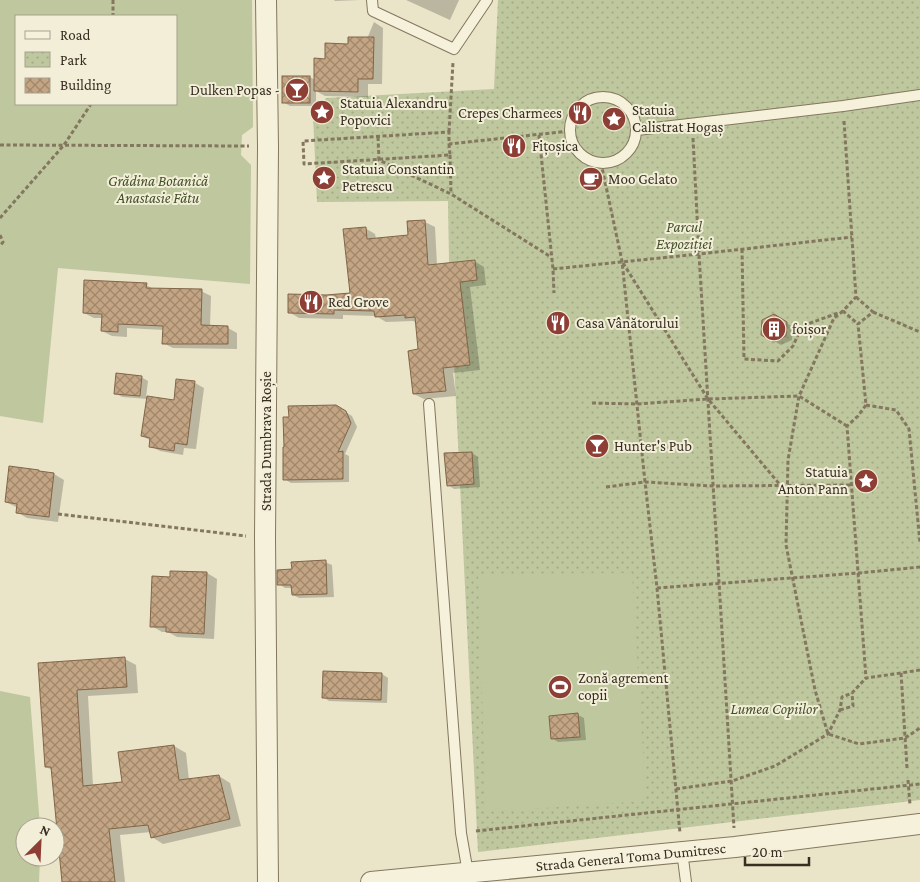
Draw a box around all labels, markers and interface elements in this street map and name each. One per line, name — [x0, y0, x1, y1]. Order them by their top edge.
legend — [15, 15, 178, 105]
text: Road — [60, 27, 91, 43]
text: Park — [60, 52, 87, 68]
text: Building — [60, 77, 111, 94]
bar icon: Dulken Popas - — [284, 77, 310, 103]
place label: Dulken Popas - — [190, 82, 280, 99]
place label: Statuia Alexandru Popovici — [340, 95, 448, 129]
place icon: Statuia Alexandru Popovici — [309, 99, 335, 125]
restaurant icon: Crepes Charmees — [567, 100, 593, 126]
place label: Statuia Calistrat Hogaș — [632, 102, 724, 137]
place label: Crepes Charmees — [458, 105, 562, 122]
place icon: Statuia Calistrat Hogaș — [601, 106, 627, 132]
restaurant icon: Fițoșica — [501, 133, 527, 159]
place label: Fițoșica — [532, 138, 579, 156]
place label: Statuia Constantin Petrescu — [342, 161, 454, 194]
place icon: Statuia Constantin Petrescu — [311, 165, 337, 191]
cafe icon: Moo Gelato — [578, 166, 604, 192]
place label: Moo Gelato — [608, 171, 677, 187]
park label: Grădina Botanică Anastasie Fătu — [108, 173, 208, 206]
park label: Parcul Expoziției — [656, 219, 713, 254]
restaurant icon: Red Grove — [298, 289, 324, 315]
place label: Red Grove — [328, 294, 389, 310]
restaurant icon: Casa Vânătorului — [545, 310, 571, 336]
place label: Casa Vânătorului — [576, 315, 679, 331]
building icon: foișor — [761, 316, 787, 342]
place label: foișor — [792, 321, 827, 339]
street label: Strada Dumbrava Roșie — [258, 371, 276, 511]
bar icon: Hunter's Pub — [584, 433, 610, 459]
place label: Hunter's Pub — [614, 438, 692, 454]
place label: Statuia Anton Pann — [778, 464, 848, 497]
place icon: Statuia Anton Pann — [853, 468, 879, 494]
place label: Zonă agrement copii — [578, 670, 670, 704]
sports icon: Zonă agrement copii — [547, 674, 573, 700]
park label: Lumea Copiilor — [730, 701, 818, 718]
north arrow — [15, 817, 65, 867]
text: N — [38, 821, 53, 840]
scale bar — [745, 834, 809, 866]
street label: Strada General Toma Dumitresc — [535, 840, 727, 874]
text: 20 m — [752, 844, 783, 860]

